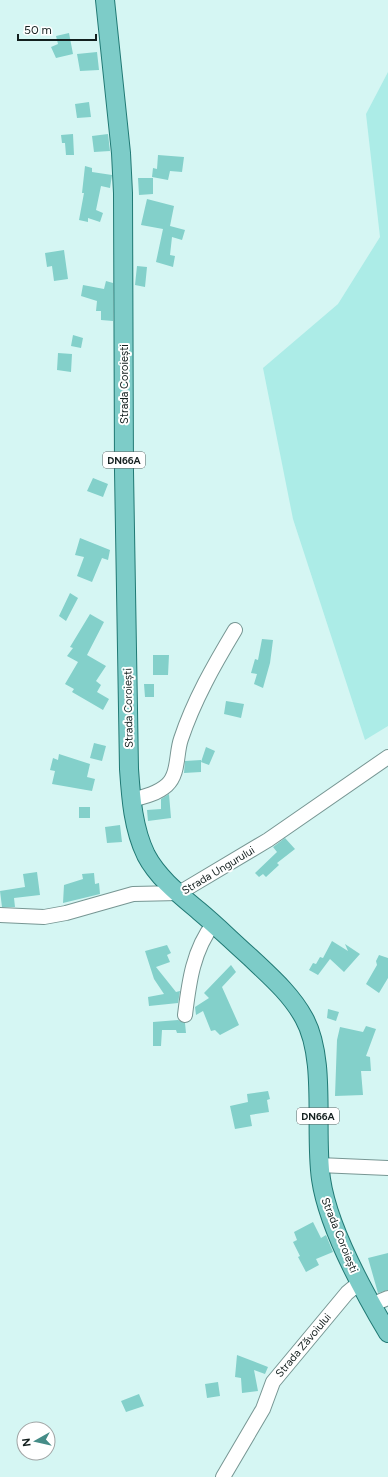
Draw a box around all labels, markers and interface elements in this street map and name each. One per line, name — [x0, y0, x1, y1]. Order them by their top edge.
scale bar — [18, 16, 96, 42]
text: 50 m — [24, 23, 52, 37]
street label: Strada Coroiești — [118, 344, 131, 424]
road number: DN66A — [103, 452, 145, 468]
street label: Strada Coroiești — [121, 668, 136, 748]
street label: Strada Ungurului — [180, 844, 257, 897]
road number: DN66A — [297, 1108, 339, 1124]
street label: Strada Coroiești — [319, 1196, 361, 1275]
street label: Strada Zăvoiului — [273, 1311, 334, 1380]
north arrow — [16, 1421, 56, 1461]
text: N — [20, 1437, 34, 1447]

